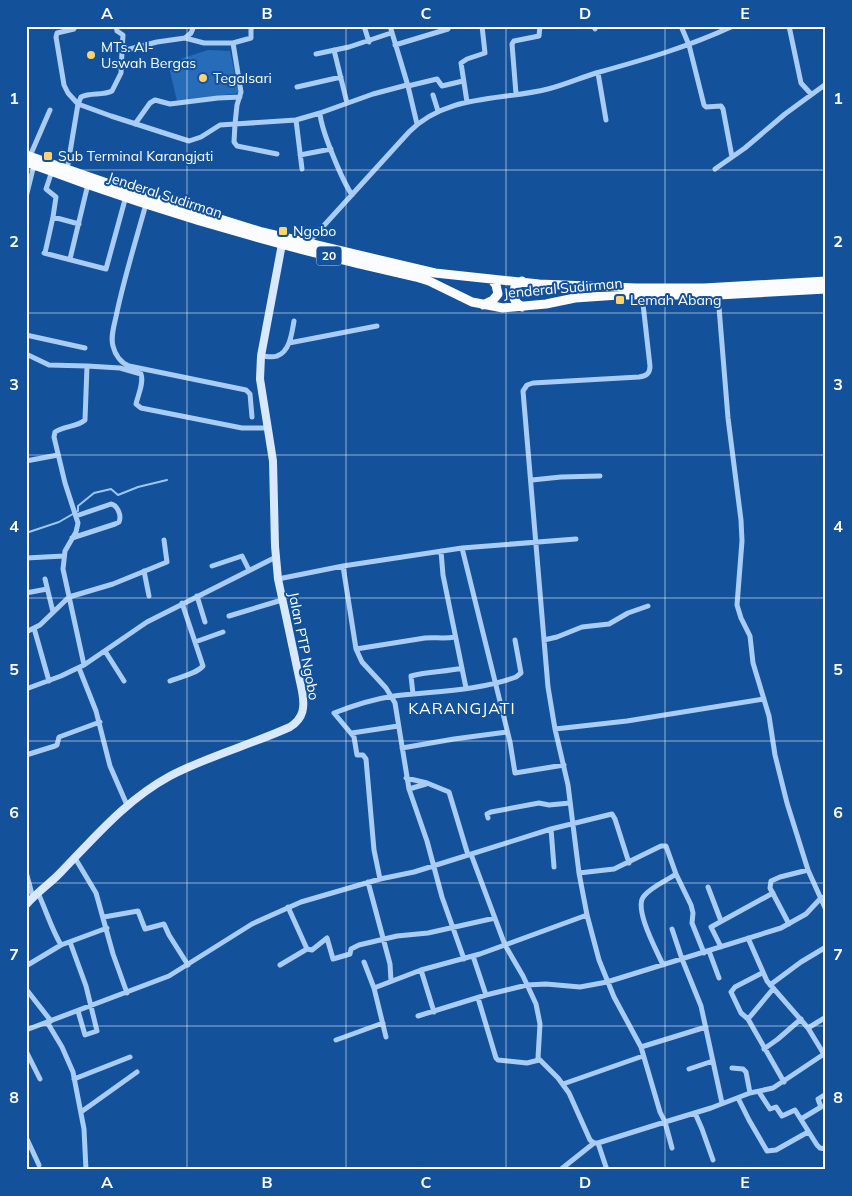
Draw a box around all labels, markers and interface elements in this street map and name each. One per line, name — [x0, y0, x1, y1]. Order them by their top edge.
text: A — [101, 3, 113, 23]
text: B — [261, 3, 273, 23]
text: C — [421, 3, 432, 23]
text: D — [579, 3, 591, 23]
text: E — [740, 3, 750, 23]
place label: MTs. Al- Uswah Bergas — [101, 38, 196, 72]
marker: MTs. Al- Uswah Bergas — [85, 49, 97, 61]
place label: Tegalsari — [213, 69, 272, 87]
marker: Tegalsari — [197, 72, 209, 84]
text: 1 — [9, 88, 19, 108]
text: 1 — [833, 88, 843, 108]
place label: Sub Terminal Karangjati — [58, 147, 213, 165]
marker: Sub Terminal Karangjati — [42, 150, 54, 162]
street label: Jenderal Sudirman — [105, 168, 225, 222]
place label: Ngobo — [293, 222, 336, 240]
marker: Ngobo — [277, 225, 289, 237]
text: 2 — [9, 231, 19, 251]
text: 2 — [833, 231, 843, 251]
road number: 20 — [316, 247, 342, 266]
street label: Jenderal Sudirman — [503, 274, 623, 302]
place label: Lemah Abang — [630, 291, 721, 309]
marker: Lemah Abang — [614, 294, 626, 306]
text: 3 — [9, 374, 19, 394]
text: 3 — [833, 374, 843, 394]
text: 4 — [9, 516, 19, 536]
text: 4 — [833, 516, 843, 536]
street label: Jalan PTP Ngobo — [285, 590, 323, 702]
text: 5 — [9, 659, 19, 679]
text: 5 — [833, 659, 843, 679]
district label: KARANGJATI — [408, 698, 516, 718]
text: 6 — [9, 802, 19, 822]
text: 6 — [833, 802, 843, 822]
text: 7 — [9, 944, 19, 964]
text: 7 — [833, 944, 843, 964]
text: 8 — [9, 1087, 19, 1107]
text: 8 — [833, 1087, 843, 1107]
text: A — [101, 1172, 113, 1192]
text: B — [261, 1172, 273, 1192]
text: C — [421, 1172, 432, 1192]
text: D — [579, 1172, 591, 1192]
text: E — [740, 1172, 750, 1192]

